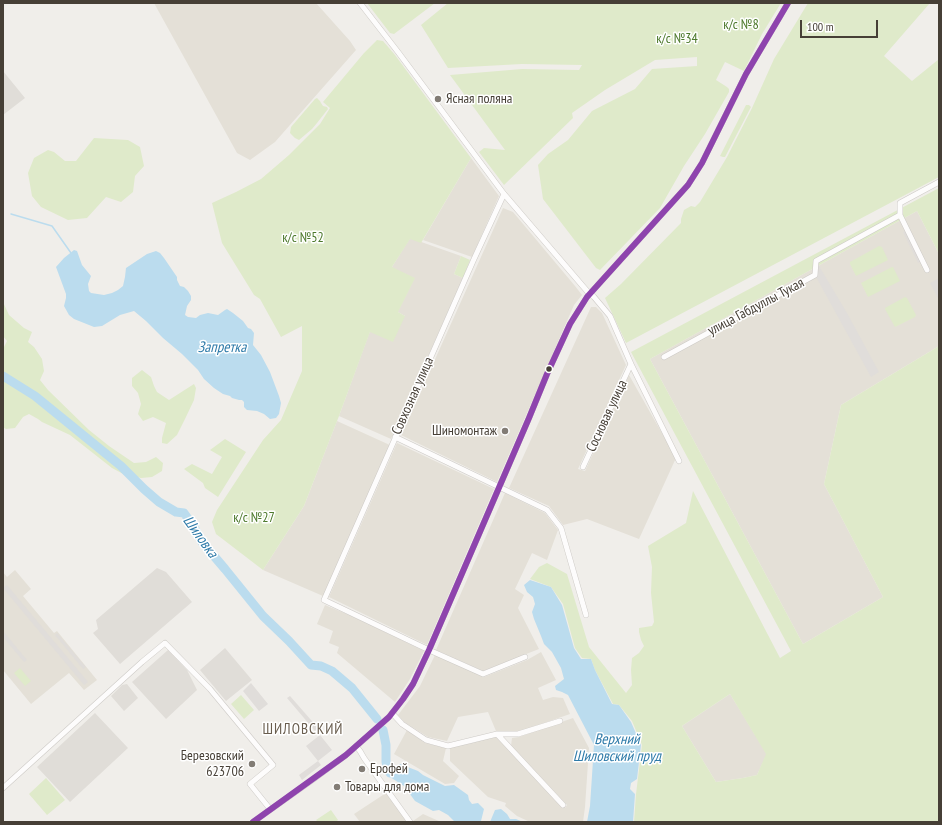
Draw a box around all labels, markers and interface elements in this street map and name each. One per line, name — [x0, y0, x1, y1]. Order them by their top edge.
scale bar — [802, 12, 880, 38]
park label: к/с №8 — [723, 17, 759, 33]
text: 100 m — [807, 19, 834, 34]
park label: к/с №34 — [656, 31, 698, 47]
place label: Ясная поляна — [446, 91, 512, 107]
marker: Ясная поляна — [433, 94, 443, 104]
park label: к/с №52 — [282, 230, 324, 246]
street label: улица Габдуллы Тукая — [705, 275, 807, 339]
water label: Запретка — [198, 339, 246, 357]
street label: Совхозная улица — [388, 355, 438, 437]
unlabelled marker — [544, 364, 554, 374]
street label: Сосновая улица — [583, 377, 631, 455]
place label: Шиномонтаж — [432, 423, 497, 439]
marker: Шиномонтаж — [500, 426, 510, 436]
park label: к/с №27 — [233, 510, 275, 526]
water label: Шиловка — [179, 512, 221, 562]
district label: ШИЛОВСКИЙ — [262, 721, 344, 739]
water label: Верхний Шиловский пруд — [573, 731, 661, 766]
place label: Березовский 623706 — [181, 748, 244, 780]
marker: Березовский 623706 — [247, 759, 257, 769]
place label: Ерофей — [370, 761, 408, 777]
marker: Ерофей — [357, 764, 367, 774]
place label: Товары для дома — [345, 779, 429, 795]
marker: Товары для дома — [332, 782, 342, 792]

